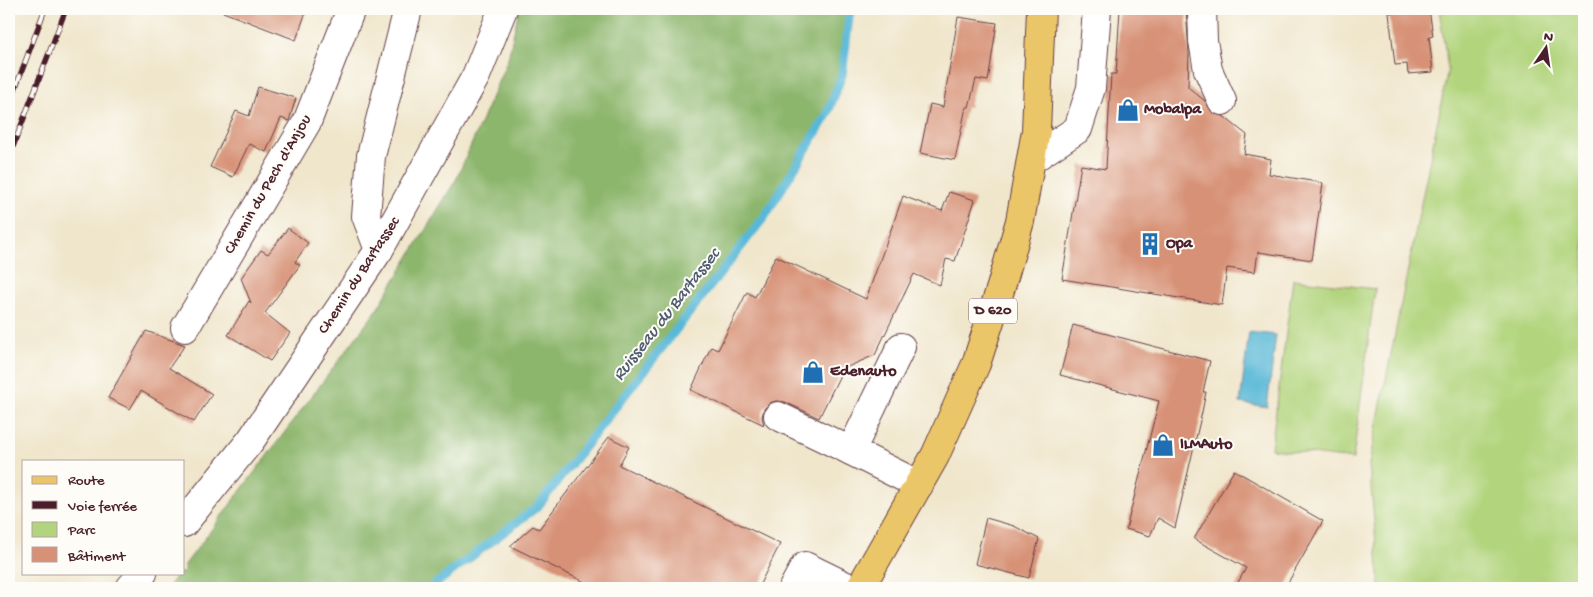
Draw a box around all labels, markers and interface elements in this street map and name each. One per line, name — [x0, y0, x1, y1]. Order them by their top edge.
north arrow — [1520, 22, 1570, 72]
text: N — [1542, 28, 1555, 47]
shop icon: Mobalpa — [1115, 97, 1141, 123]
place label: Mobalpa — [1144, 101, 1202, 120]
street label: Chemin du Pech d'Anjou — [221, 111, 317, 258]
street label: Chemin du Bartassec — [315, 213, 405, 338]
building icon: Opa — [1137, 231, 1163, 257]
place label: Opa — [1166, 235, 1194, 254]
water label: Ruisseau du Bartassec — [609, 243, 726, 385]
road number: D 620 — [969, 298, 1017, 324]
shop icon: Edenauto — [800, 359, 826, 385]
place label: Edenauto — [830, 363, 897, 382]
shop icon: ILMAuto — [1150, 432, 1176, 458]
place label: ILMAuto — [1180, 436, 1233, 455]
legend — [22, 460, 185, 574]
text: Route — [68, 472, 105, 490]
text: Voie ferrée — [67, 498, 137, 516]
text: Parc — [67, 522, 96, 540]
text: Bâtiment — [67, 548, 127, 566]

